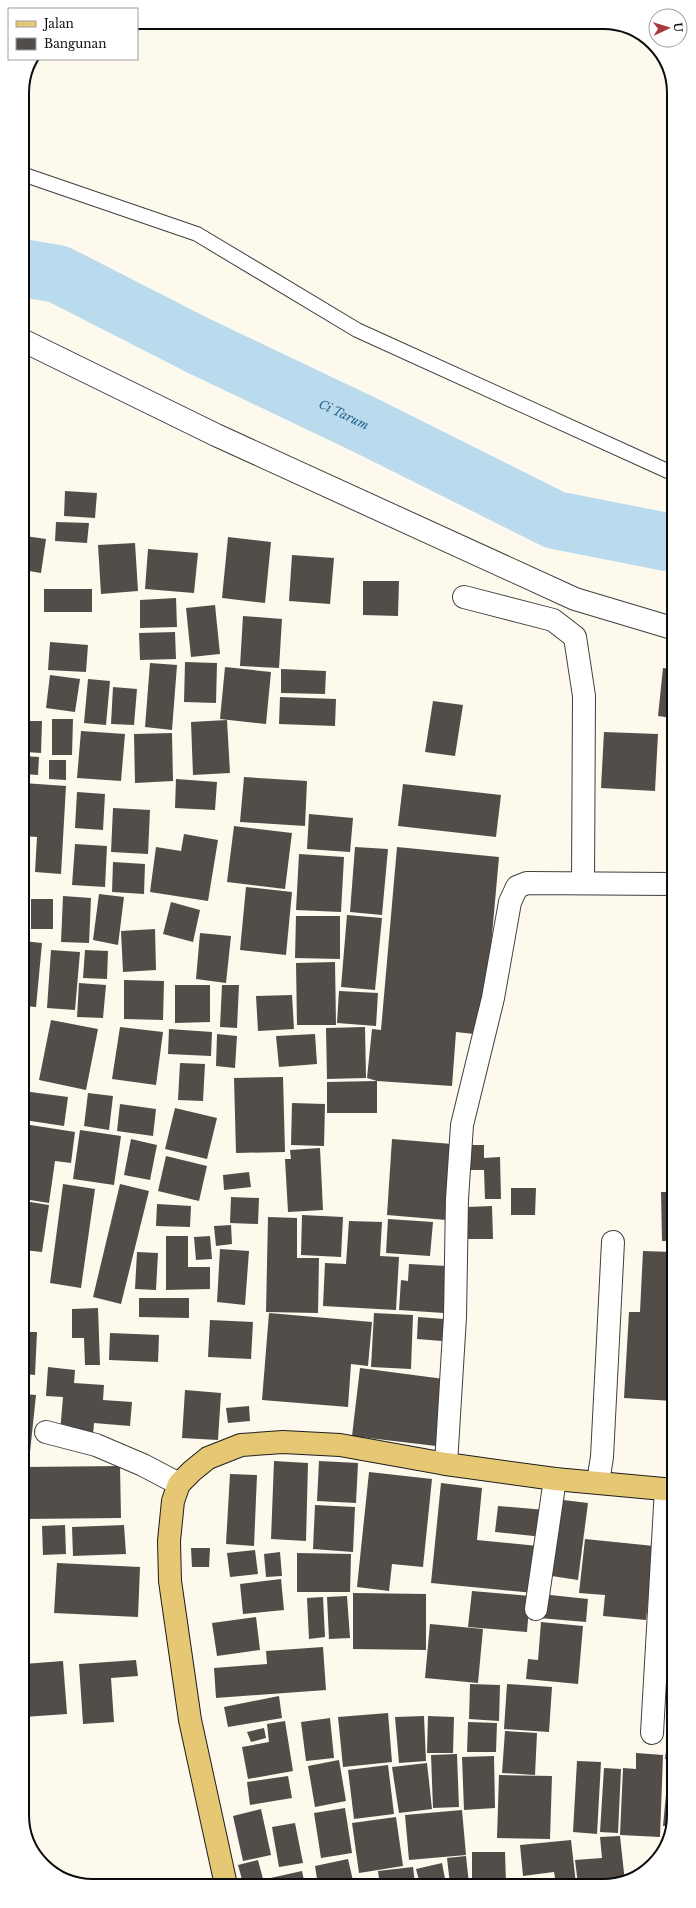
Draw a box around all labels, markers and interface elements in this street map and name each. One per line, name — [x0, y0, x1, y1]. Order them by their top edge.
legend — [8, 8, 138, 60]
north arrow — [648, 8, 688, 48]
text: Jalan — [42, 16, 74, 31]
text: U — [671, 22, 685, 33]
text: Bangunan — [44, 36, 107, 51]
water label: Ci Tarum — [316, 396, 372, 433]

